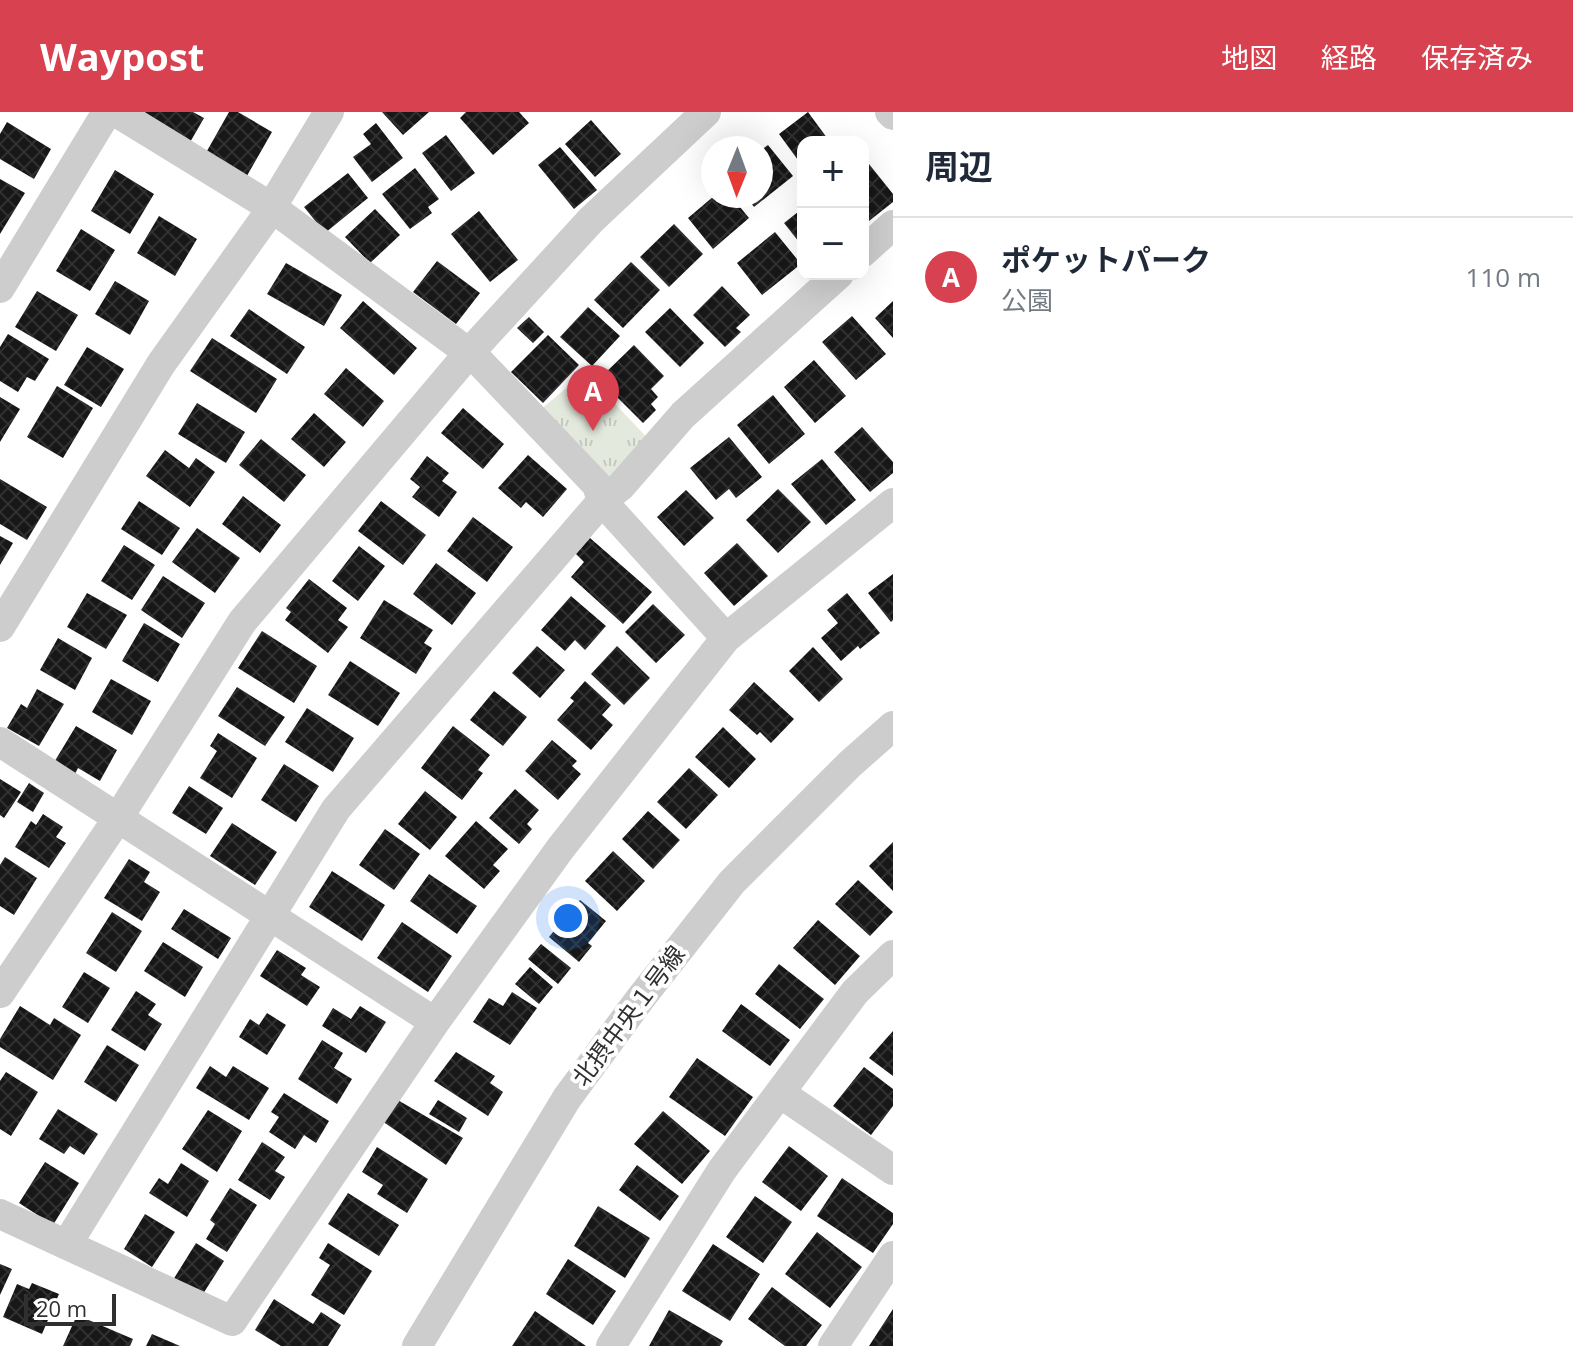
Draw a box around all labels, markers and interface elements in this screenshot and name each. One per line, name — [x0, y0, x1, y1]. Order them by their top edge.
text: Waypost — [40, 30, 204, 82]
text: 地図 — [1221, 38, 1277, 76]
text: 経路 — [1321, 38, 1377, 76]
text: 保存済み — [1421, 38, 1533, 76]
north arrow — [701, 136, 773, 208]
map controls — [797, 136, 869, 280]
button: + — [797, 136, 869, 208]
text: 周辺 — [925, 143, 993, 189]
button: − — [797, 208, 869, 280]
text: ポケットパーク — [1001, 239, 1211, 280]
text: A — [942, 259, 960, 295]
text: 110 m — [1466, 259, 1541, 295]
text: 公園 — [1001, 282, 1053, 318]
pin: A — [567, 365, 619, 431]
your location — [548, 898, 588, 938]
street label: 北摂中央１号線 — [564, 938, 692, 1092]
scale bar — [24, 1290, 116, 1326]
text: 20 m — [36, 1293, 87, 1323]

